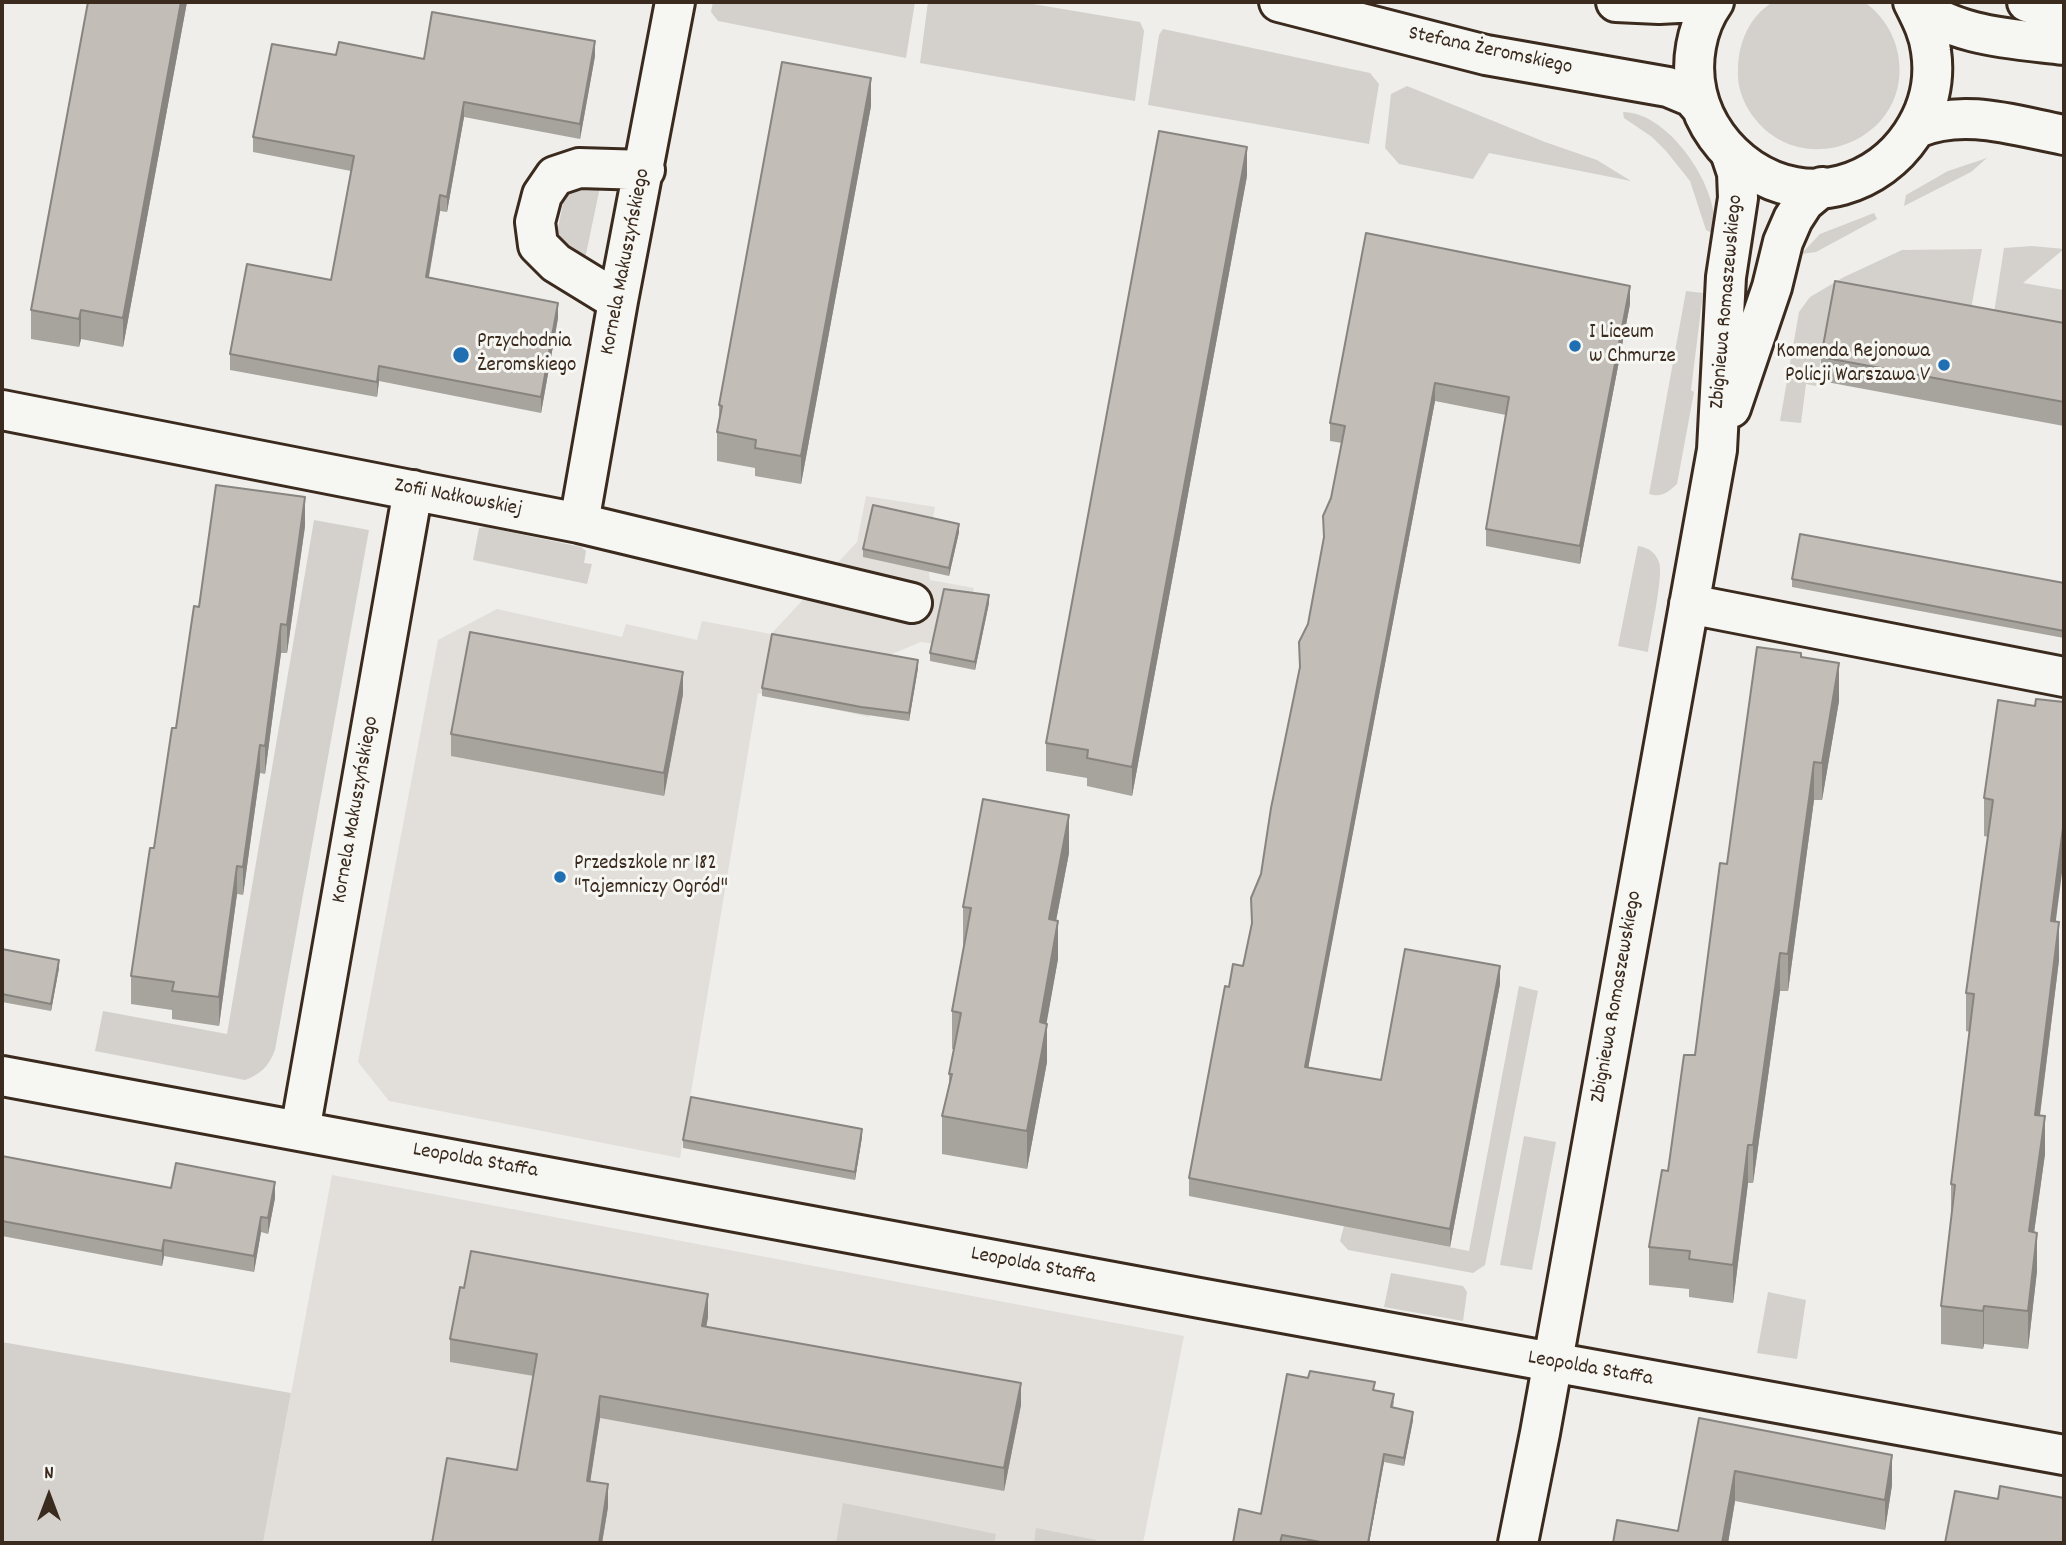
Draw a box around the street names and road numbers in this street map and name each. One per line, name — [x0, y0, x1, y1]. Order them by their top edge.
street label: Stefana Żeromskiego — [1406, 22, 1574, 82]
street label: Kornela Makuszyńskiego — [597, 167, 657, 357]
street label: Zbigniewa Romaszewskiego — [1706, 194, 1750, 410]
street label: Zofii Nałkowskiej — [392, 474, 524, 524]
street label: Kornela Makuszyńskiego — [328, 715, 386, 905]
street label: Zbigniewa Romaszewskiego — [1587, 889, 1649, 1105]
street label: Leopolda Staffa — [410, 1139, 540, 1185]
street label: Leopolda Staffa — [968, 1243, 1098, 1291]
street label: Leopolda Staffa — [1525, 1347, 1655, 1393]

